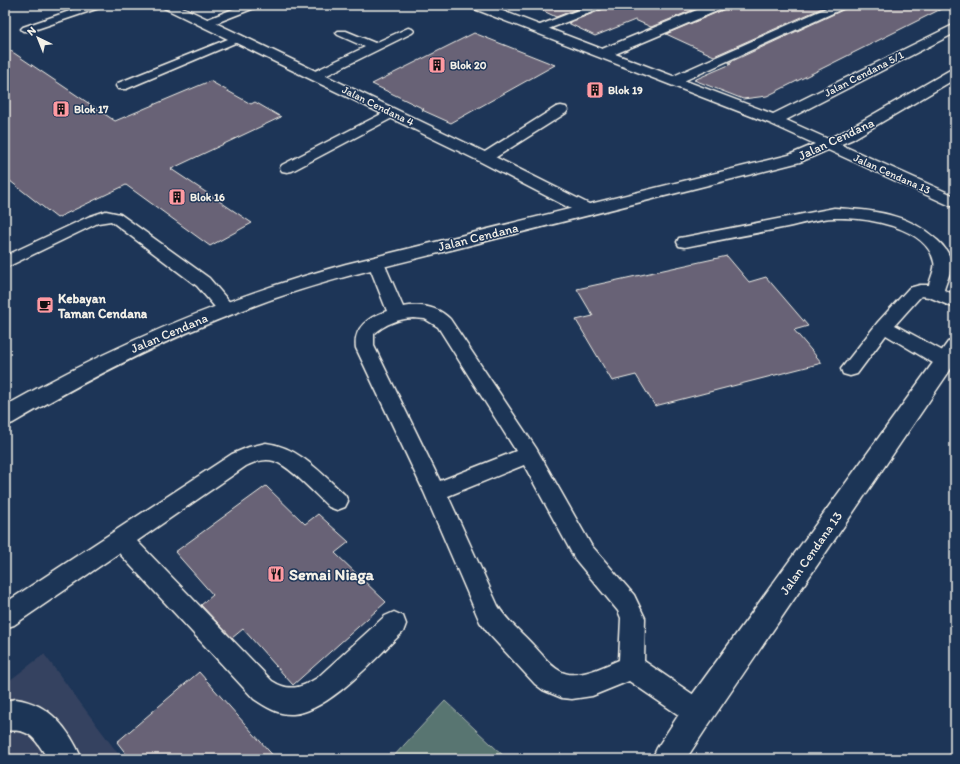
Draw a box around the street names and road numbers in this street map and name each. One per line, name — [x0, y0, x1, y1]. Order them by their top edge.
street label: Jalan Cendana 5/1 — [822, 48, 906, 100]
street label: Jalan Cendana 4 — [340, 83, 416, 129]
street label: Jalan Cendana — [796, 115, 877, 163]
street label: Jalan Cendana 13 — [851, 151, 933, 197]
street label: Jalan Cendana — [436, 220, 520, 254]
street label: Jalan Cendana — [128, 310, 210, 356]
street label: Jalan Cendana 13 — [777, 509, 845, 597]

